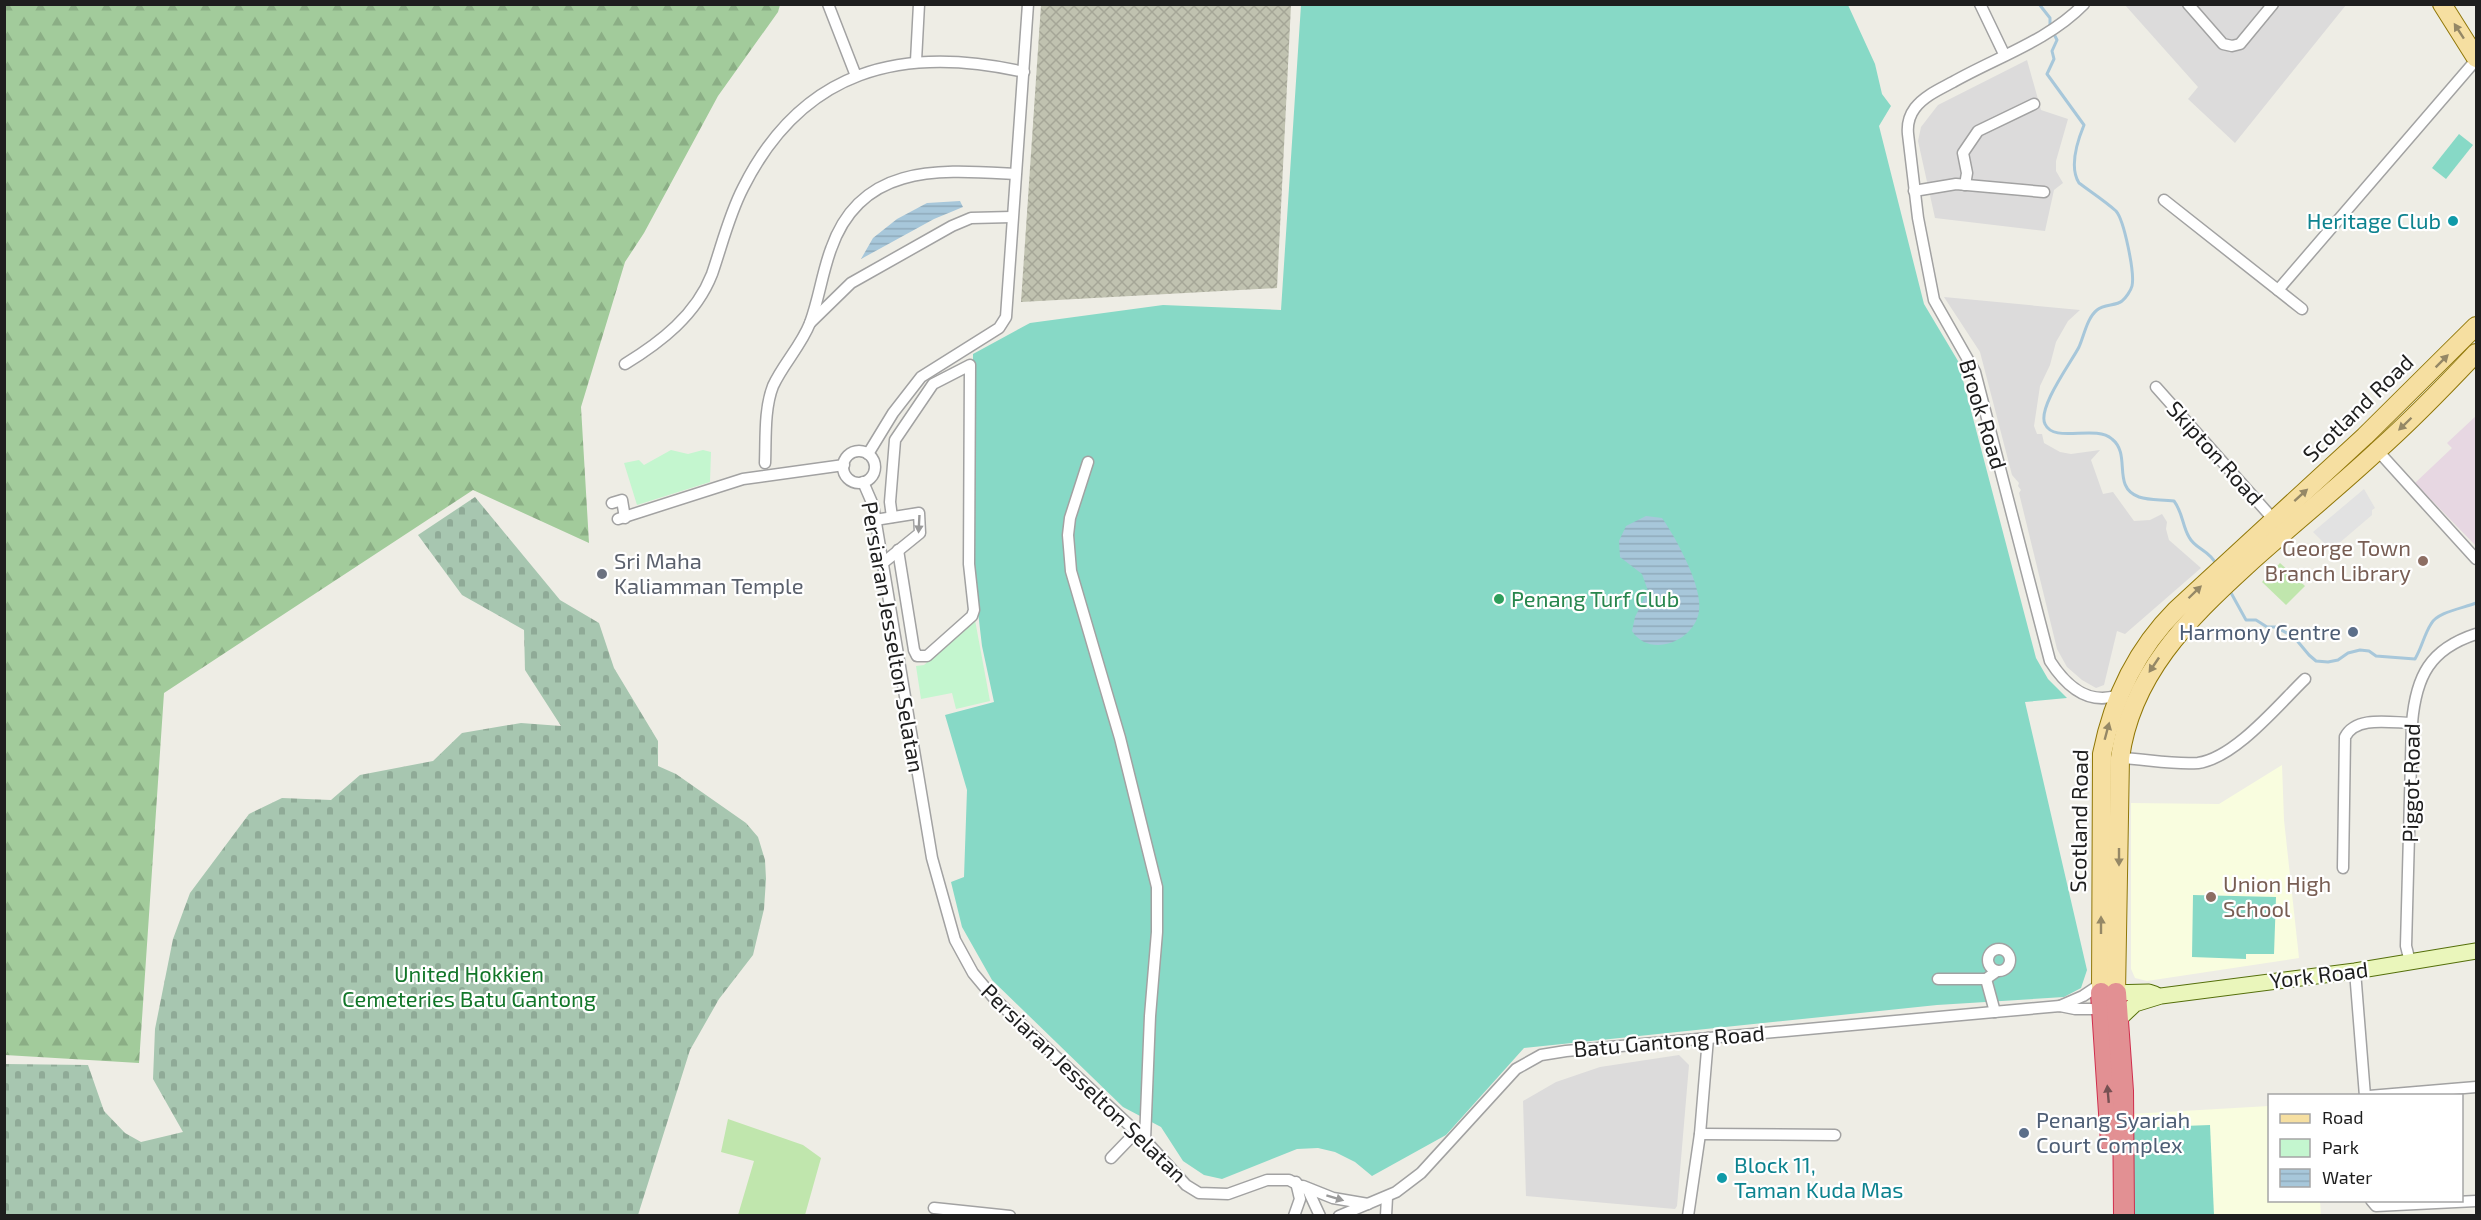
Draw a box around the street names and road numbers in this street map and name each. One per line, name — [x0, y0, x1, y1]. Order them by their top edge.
street label: Scotland Road — [2297, 348, 2418, 466]
street label: Brook Road — [1955, 356, 2013, 472]
street label: Skipton Road — [2162, 395, 2269, 510]
street label: Persiaran Jesselton Selatan — [857, 499, 931, 774]
street label: Piggot Road — [2396, 723, 2424, 843]
street label: Scotland Road — [2064, 749, 2092, 893]
street label: York Road — [2268, 955, 2370, 993]
street label: Persiaran Jesselton Selatan — [977, 977, 1193, 1187]
street label: Batu Gantong Road — [1572, 1019, 1766, 1061]

